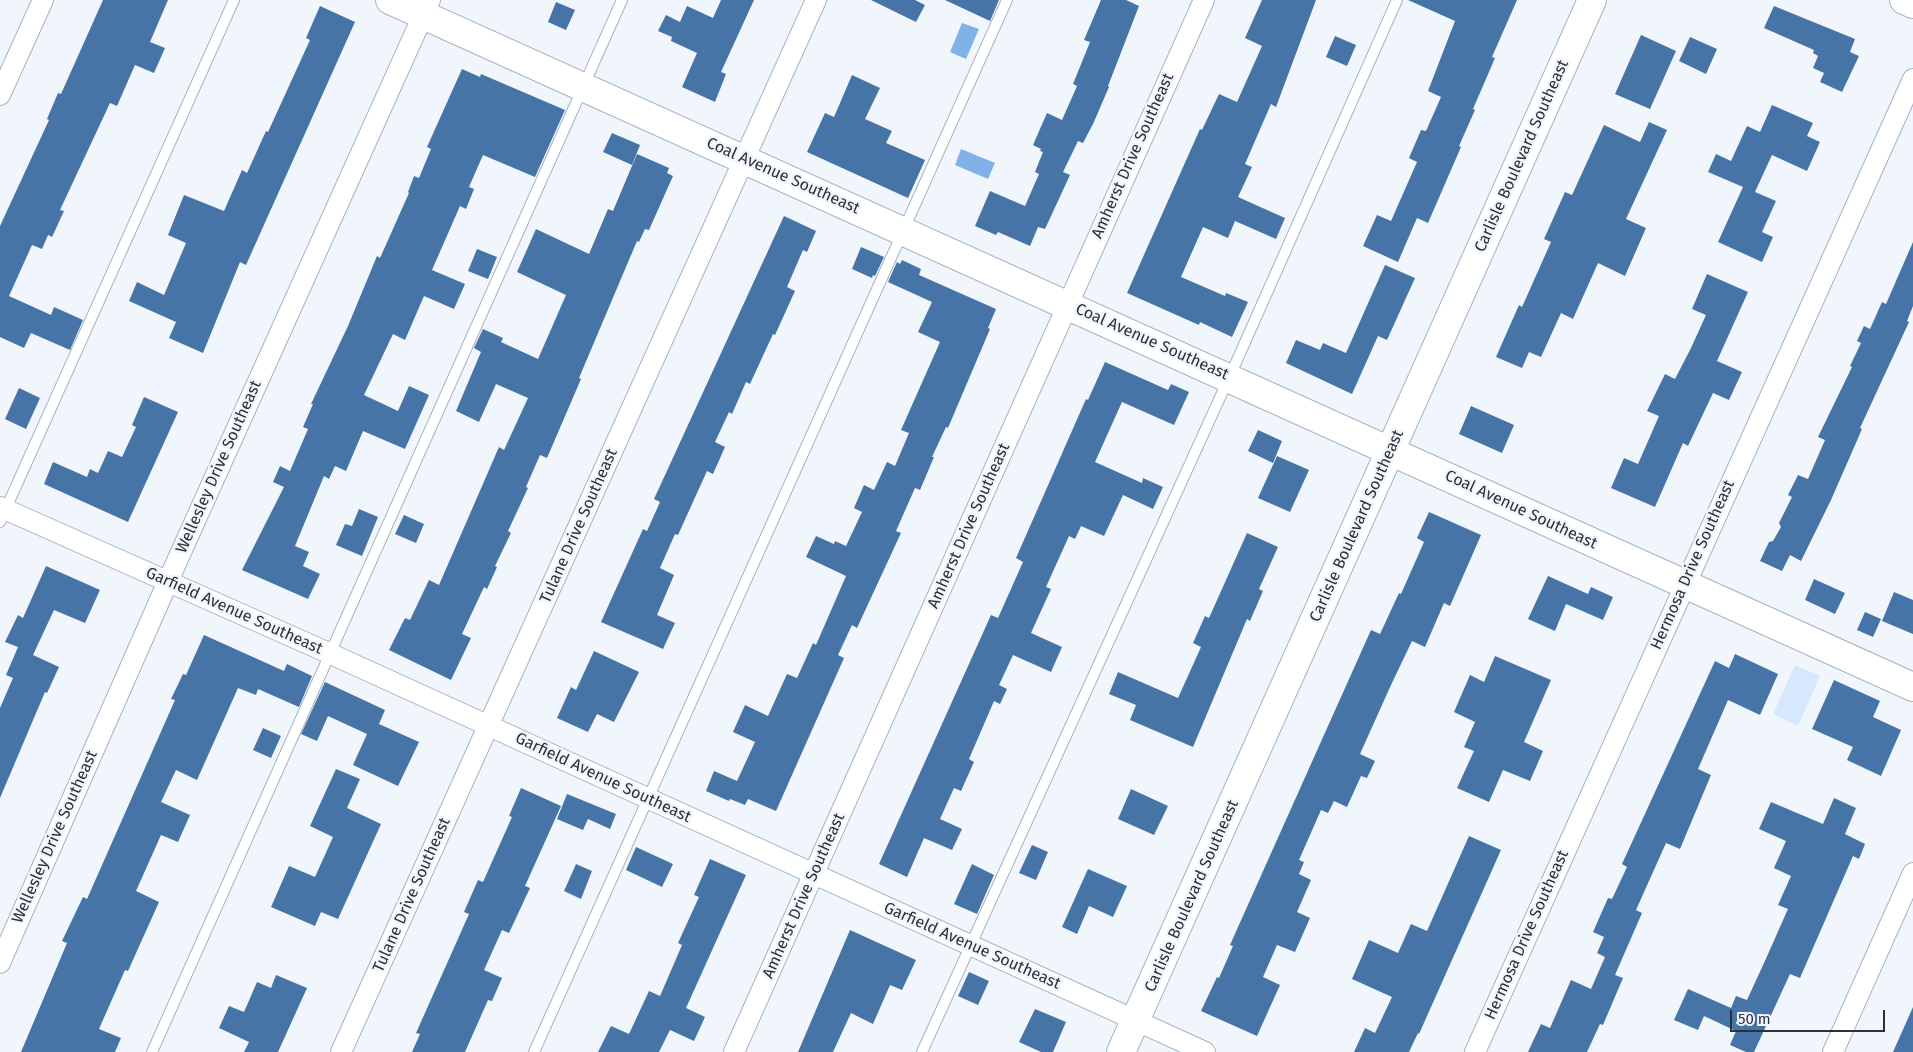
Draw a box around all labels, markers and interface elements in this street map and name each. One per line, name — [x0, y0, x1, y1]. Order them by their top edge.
street label: Carlisle Boulevard Southeast — [1471, 57, 1573, 255]
street label: Amherst Drive Southeast — [1088, 70, 1178, 242]
street label: Coal Avenue Southeast — [703, 134, 863, 218]
street label: Coal Avenue Southeast — [1072, 300, 1232, 384]
street label: Wellesley Drive Southeast — [172, 378, 266, 556]
street label: Carlisle Boulevard Southeast — [1306, 427, 1408, 625]
street label: Amherst Drive Southeast — [924, 440, 1014, 612]
street label: Tulane Drive Southeast — [536, 446, 622, 606]
street label: Coal Avenue Southeast — [1442, 466, 1600, 554]
street label: Hermosa Drive Southeast — [1647, 477, 1739, 653]
street label: Garfield Avenue Southeast — [143, 563, 325, 659]
street label: Garfield Avenue Southeast — [512, 729, 694, 827]
street label: Wellesley Drive Southeast — [8, 748, 102, 926]
street label: Carlisle Boulevard Southeast — [1141, 797, 1243, 995]
street label: Amherst Drive Southeast — [759, 810, 849, 982]
street label: Tulane Drive Southeast — [369, 815, 455, 975]
street label: Hermosa Drive Southeast — [1481, 847, 1573, 1023]
street label: Garfield Avenue Southeast — [881, 898, 1063, 994]
scale bar — [1733, 1000, 1888, 1032]
text: 50 m — [1738, 1010, 1771, 1028]

